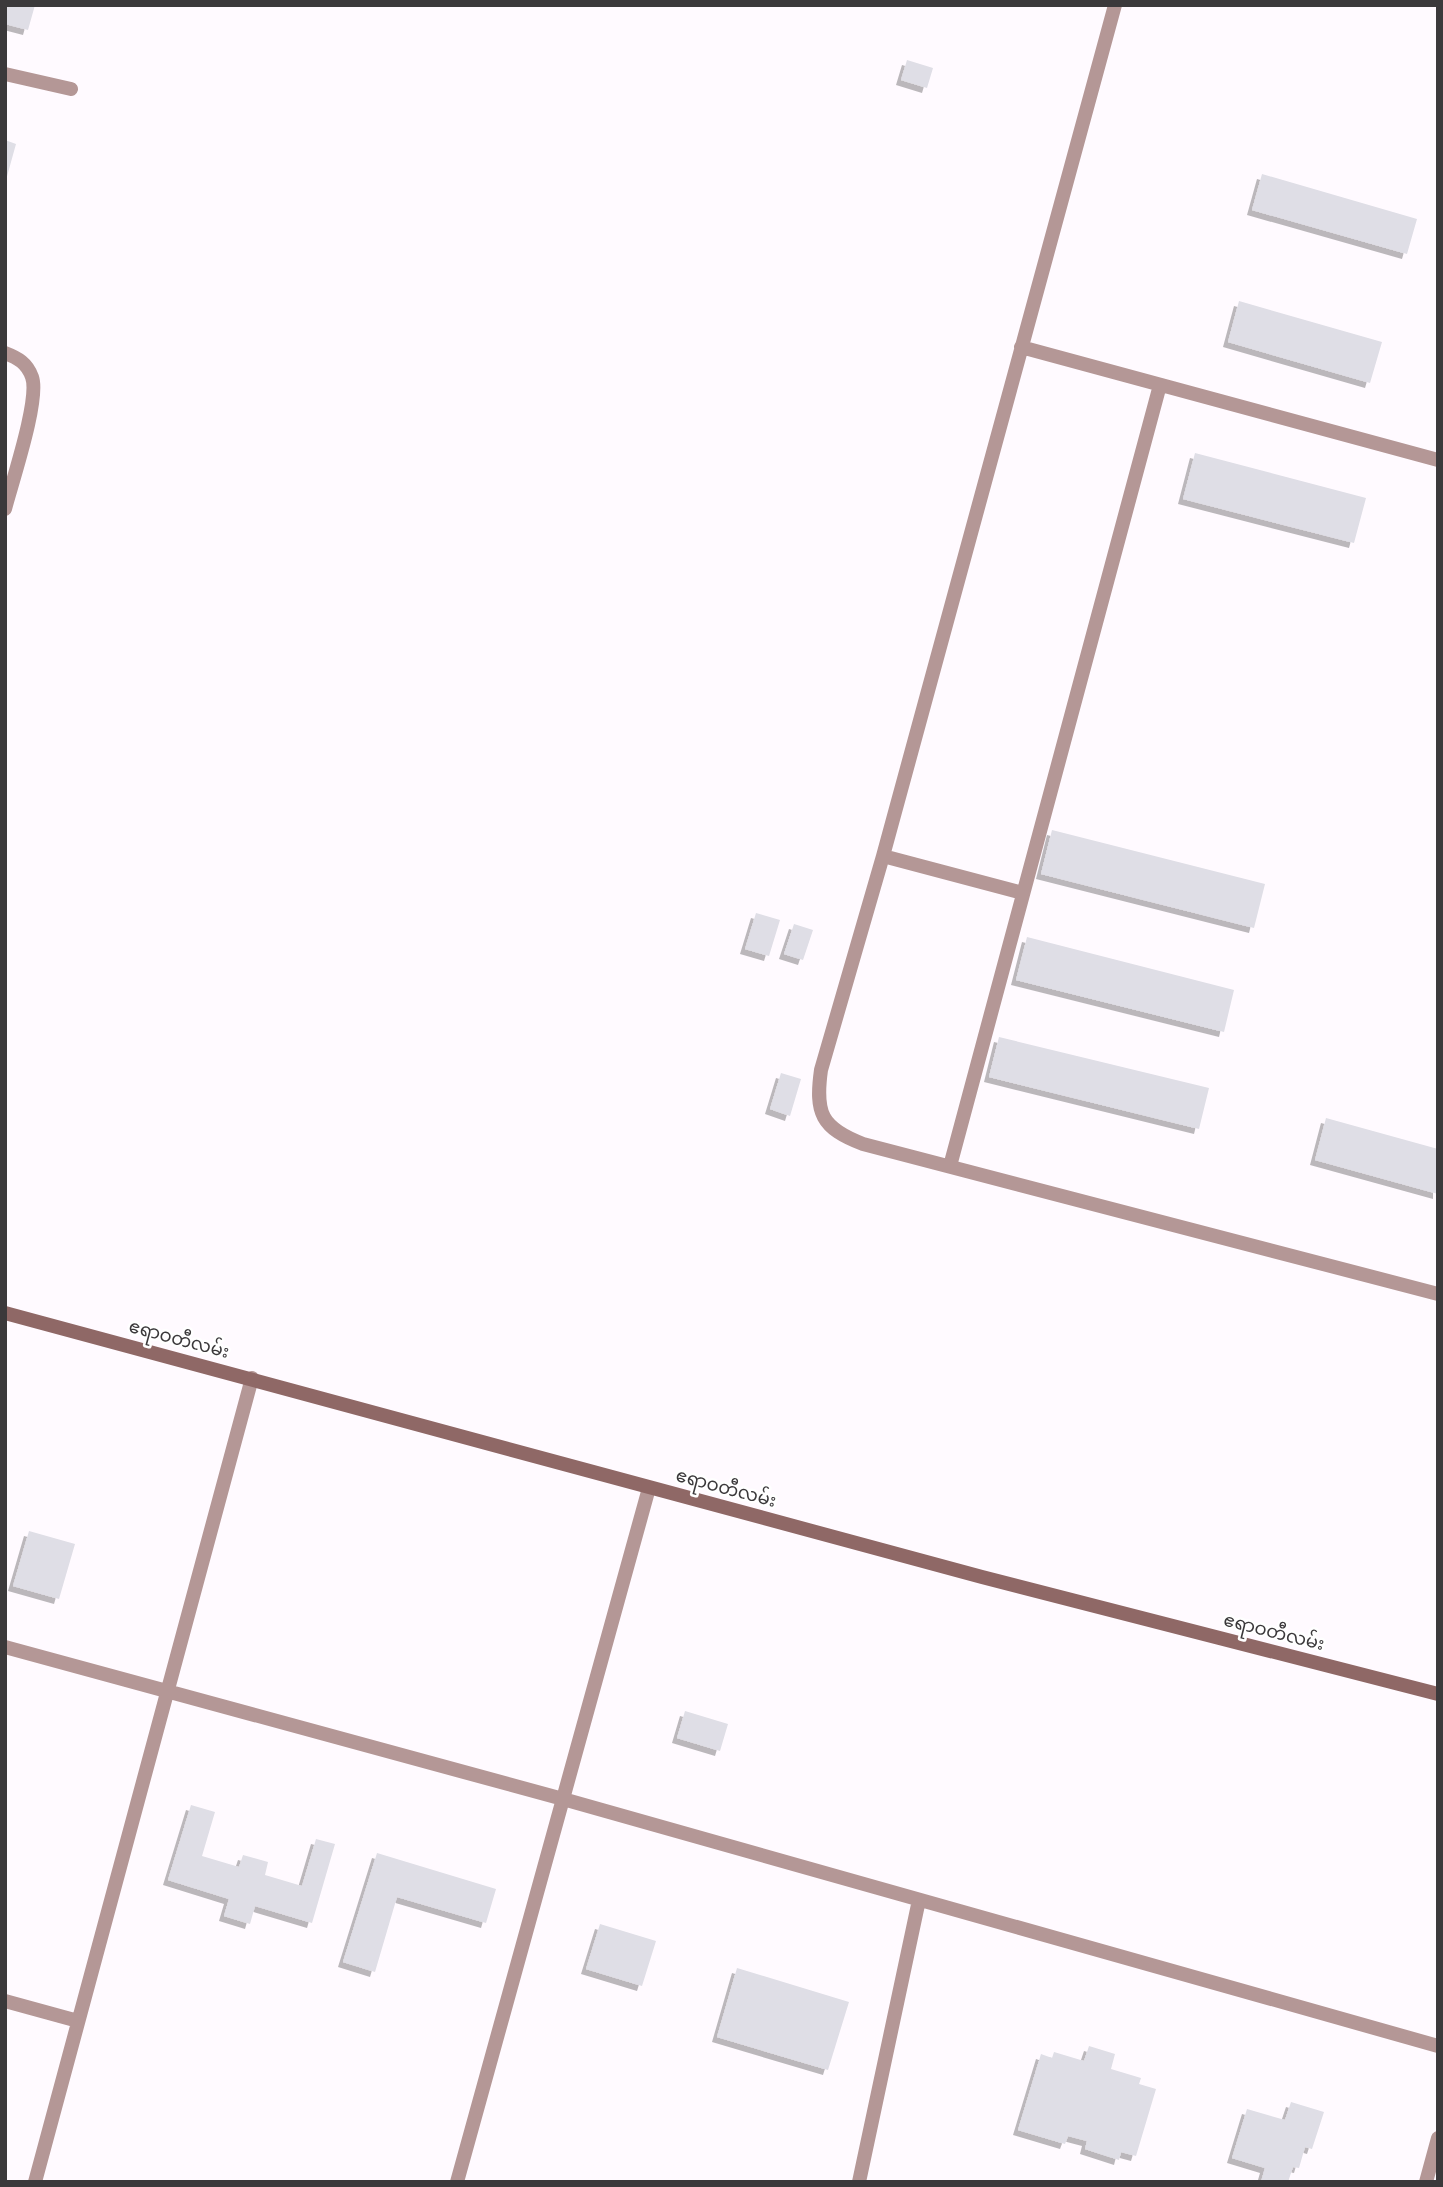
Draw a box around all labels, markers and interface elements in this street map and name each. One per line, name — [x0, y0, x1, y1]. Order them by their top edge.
street label: ဧရာဝတီလမ်း — [125, 1312, 232, 1367]
street label: ဧရာဝတီလမ်း — [672, 1461, 779, 1516]
street label: ဧရာဝတီလမ်း — [1220, 1606, 1327, 1659]

